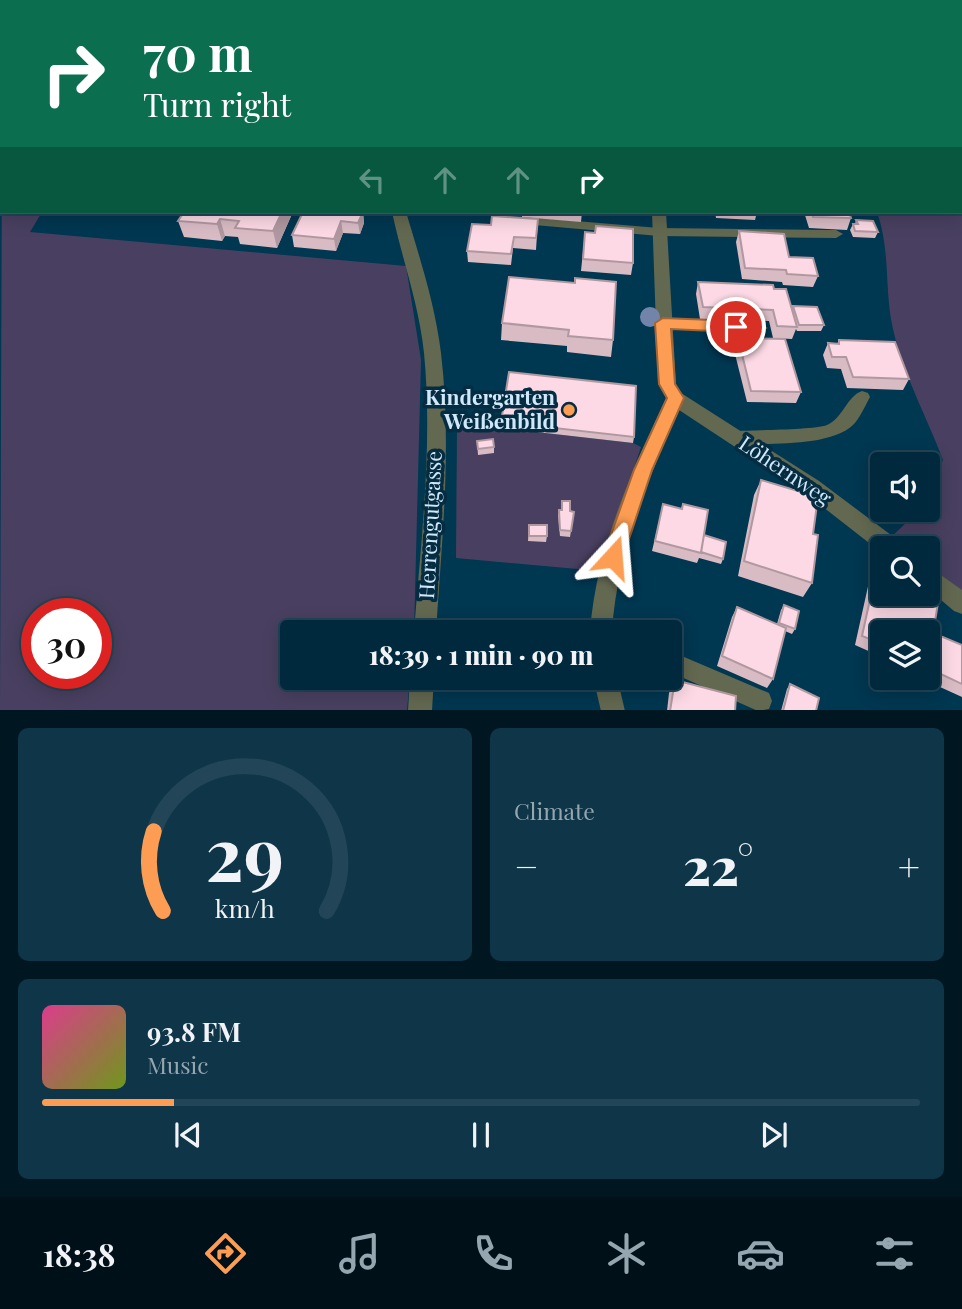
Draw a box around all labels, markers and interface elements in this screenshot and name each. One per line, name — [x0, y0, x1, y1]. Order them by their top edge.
text: 70 m — [143, 19, 253, 84]
icon: right — [28, 28, 119, 119]
text: Turn right — [143, 82, 291, 125]
icon: left — [353, 161, 391, 199]
icon: ahead — [426, 161, 464, 199]
icon: ahead — [499, 161, 537, 199]
icon: right — [572, 161, 610, 199]
pin — [706, 297, 766, 357]
icon: arrive — [717, 308, 755, 346]
place label: Kindergarten Weißenbild — [425, 382, 555, 434]
marker: Kindergarten Weißenbild — [561, 402, 577, 418]
street label: Löhernweg — [734, 428, 838, 511]
street label: Herrengutgasse — [411, 450, 447, 600]
map controls — [870, 452, 940, 690]
button: sound — [870, 452, 940, 522]
position arrow — [576, 520, 650, 594]
button: search — [870, 536, 940, 606]
speed limit sign: 30 — [21, 598, 112, 689]
button: layers — [870, 620, 940, 690]
text: 18:39 · 1 min · 90 m — [369, 637, 593, 672]
text: Climate — [514, 795, 595, 826]
text: 29 — [206, 802, 284, 899]
text: 22° — [683, 830, 753, 899]
text: − — [514, 840, 539, 891]
text: + — [898, 840, 920, 891]
text: km/h — [215, 890, 275, 923]
text: 93.8 FM — [147, 1014, 241, 1049]
text: Music — [147, 1049, 208, 1080]
icon: previous — [169, 1116, 207, 1154]
icon: pause — [462, 1116, 500, 1154]
icon: next — [755, 1116, 793, 1154]
icon: directions — [201, 1229, 250, 1278]
icon: music — [335, 1229, 384, 1278]
icon: phone — [469, 1229, 518, 1278]
icon: climate — [602, 1229, 651, 1278]
icon: car — [736, 1229, 785, 1278]
icon: filters — [870, 1229, 919, 1278]
text: 18:38 — [42, 1232, 116, 1275]

